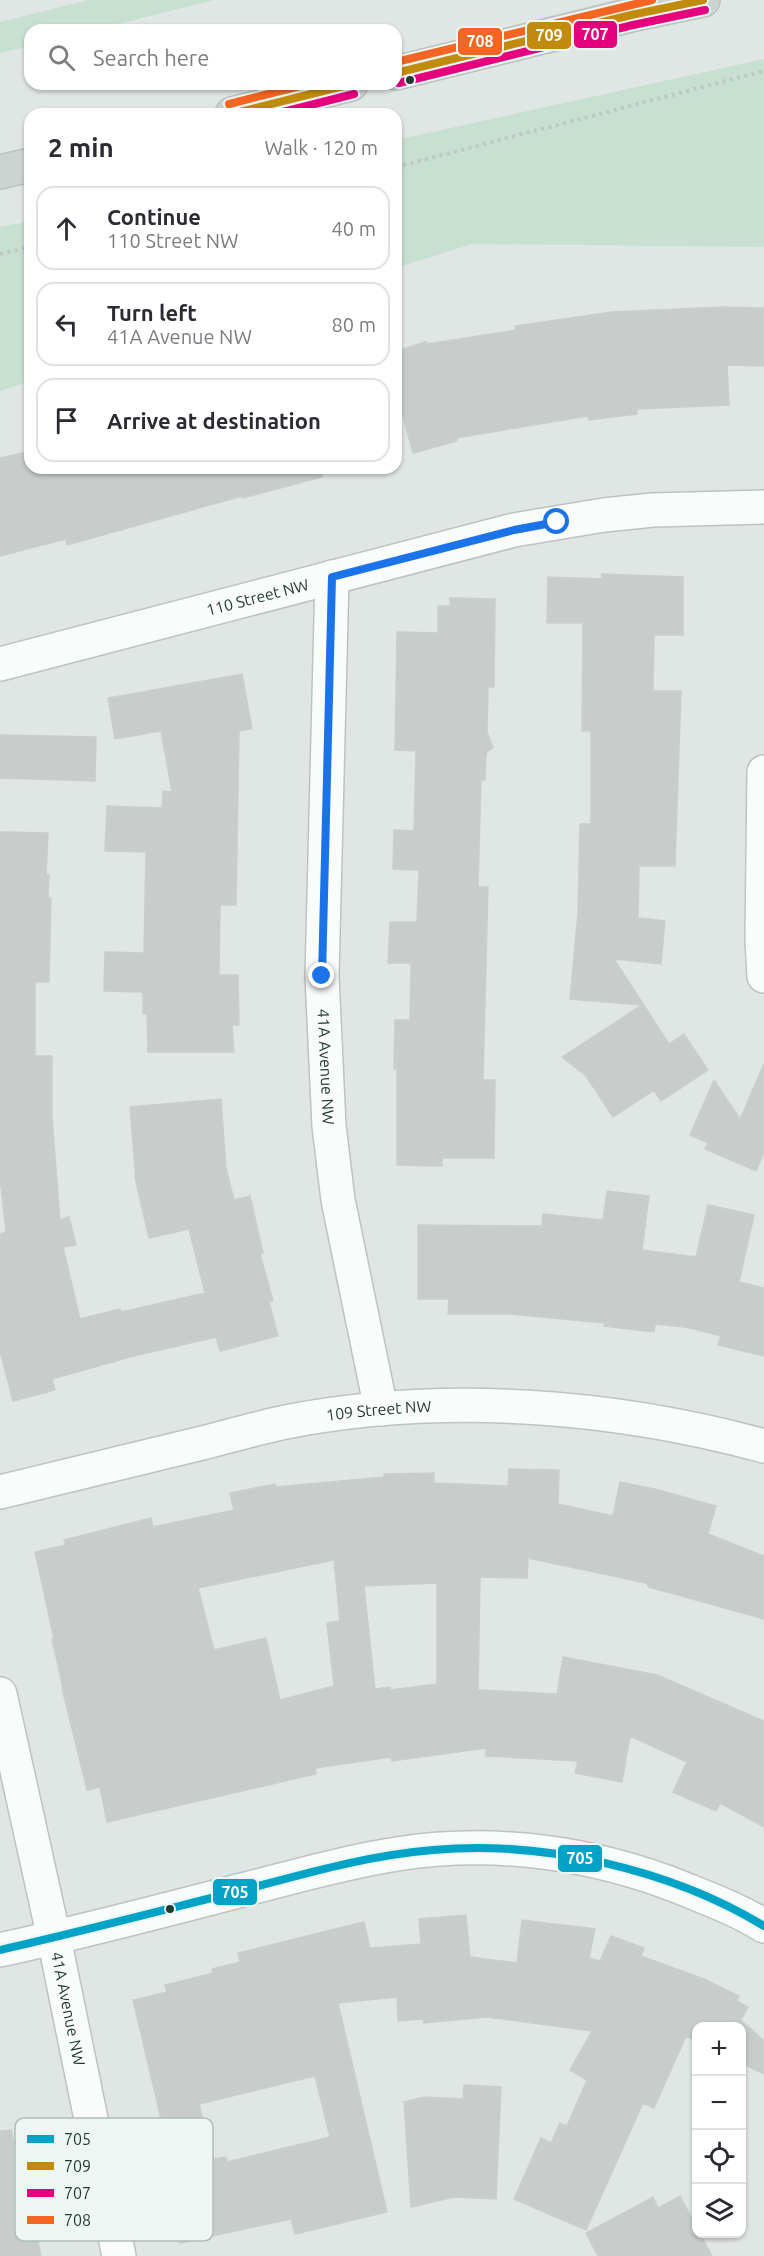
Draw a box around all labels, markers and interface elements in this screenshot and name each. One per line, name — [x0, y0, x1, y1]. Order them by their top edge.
line badge: 707 — [573, 20, 618, 49]
line badge: 709 — [526, 21, 572, 50]
search box — [24, 24, 402, 90]
text: 707 — [581, 25, 609, 43]
text: 709 — [535, 26, 563, 44]
line badge: 708 — [457, 27, 503, 56]
text: 708 — [466, 32, 494, 50]
icon: search — [45, 41, 78, 74]
text: Search here — [93, 45, 209, 70]
unlabelled marker — [404, 74, 416, 86]
text: 2 min — [48, 133, 114, 162]
text: Walk · 120 m — [265, 136, 378, 159]
text: Continue — [107, 204, 201, 229]
icon: ahead — [50, 212, 83, 245]
text: 40 m — [332, 217, 376, 240]
text: 110 Street NW — [107, 229, 239, 252]
text: Turn left — [107, 300, 197, 325]
icon: left — [50, 308, 83, 341]
text: 80 m — [332, 313, 376, 336]
text: 41A Avenue NW — [107, 325, 252, 348]
icon: arrive — [50, 404, 83, 437]
text: Arrive at destination — [107, 408, 321, 433]
route start — [543, 508, 569, 534]
street label: 110 Street NW — [204, 575, 311, 619]
route end — [308, 962, 334, 988]
street label: 41A Avenue NW — [315, 1008, 338, 1125]
street label: 109 Street NW — [325, 1397, 432, 1424]
line badge: 705 — [557, 1844, 603, 1873]
text: 705 — [566, 1849, 594, 1867]
line badge: 705 — [212, 1878, 258, 1906]
text: 705 — [221, 1883, 249, 1901]
unlabelled marker — [164, 1903, 176, 1915]
street label: 41A Avenue NW — [48, 1950, 89, 2067]
map controls — [692, 2022, 746, 2238]
button: + — [692, 2022, 746, 2076]
button: − — [692, 2076, 746, 2130]
legend — [15, 2118, 213, 2241]
text: 705 — [64, 2130, 91, 2148]
button: locate — [692, 2130, 746, 2184]
text: 709 — [64, 2157, 91, 2175]
text: 707 — [64, 2184, 91, 2202]
button: layers — [692, 2184, 746, 2238]
text: 708 — [64, 2211, 91, 2229]

